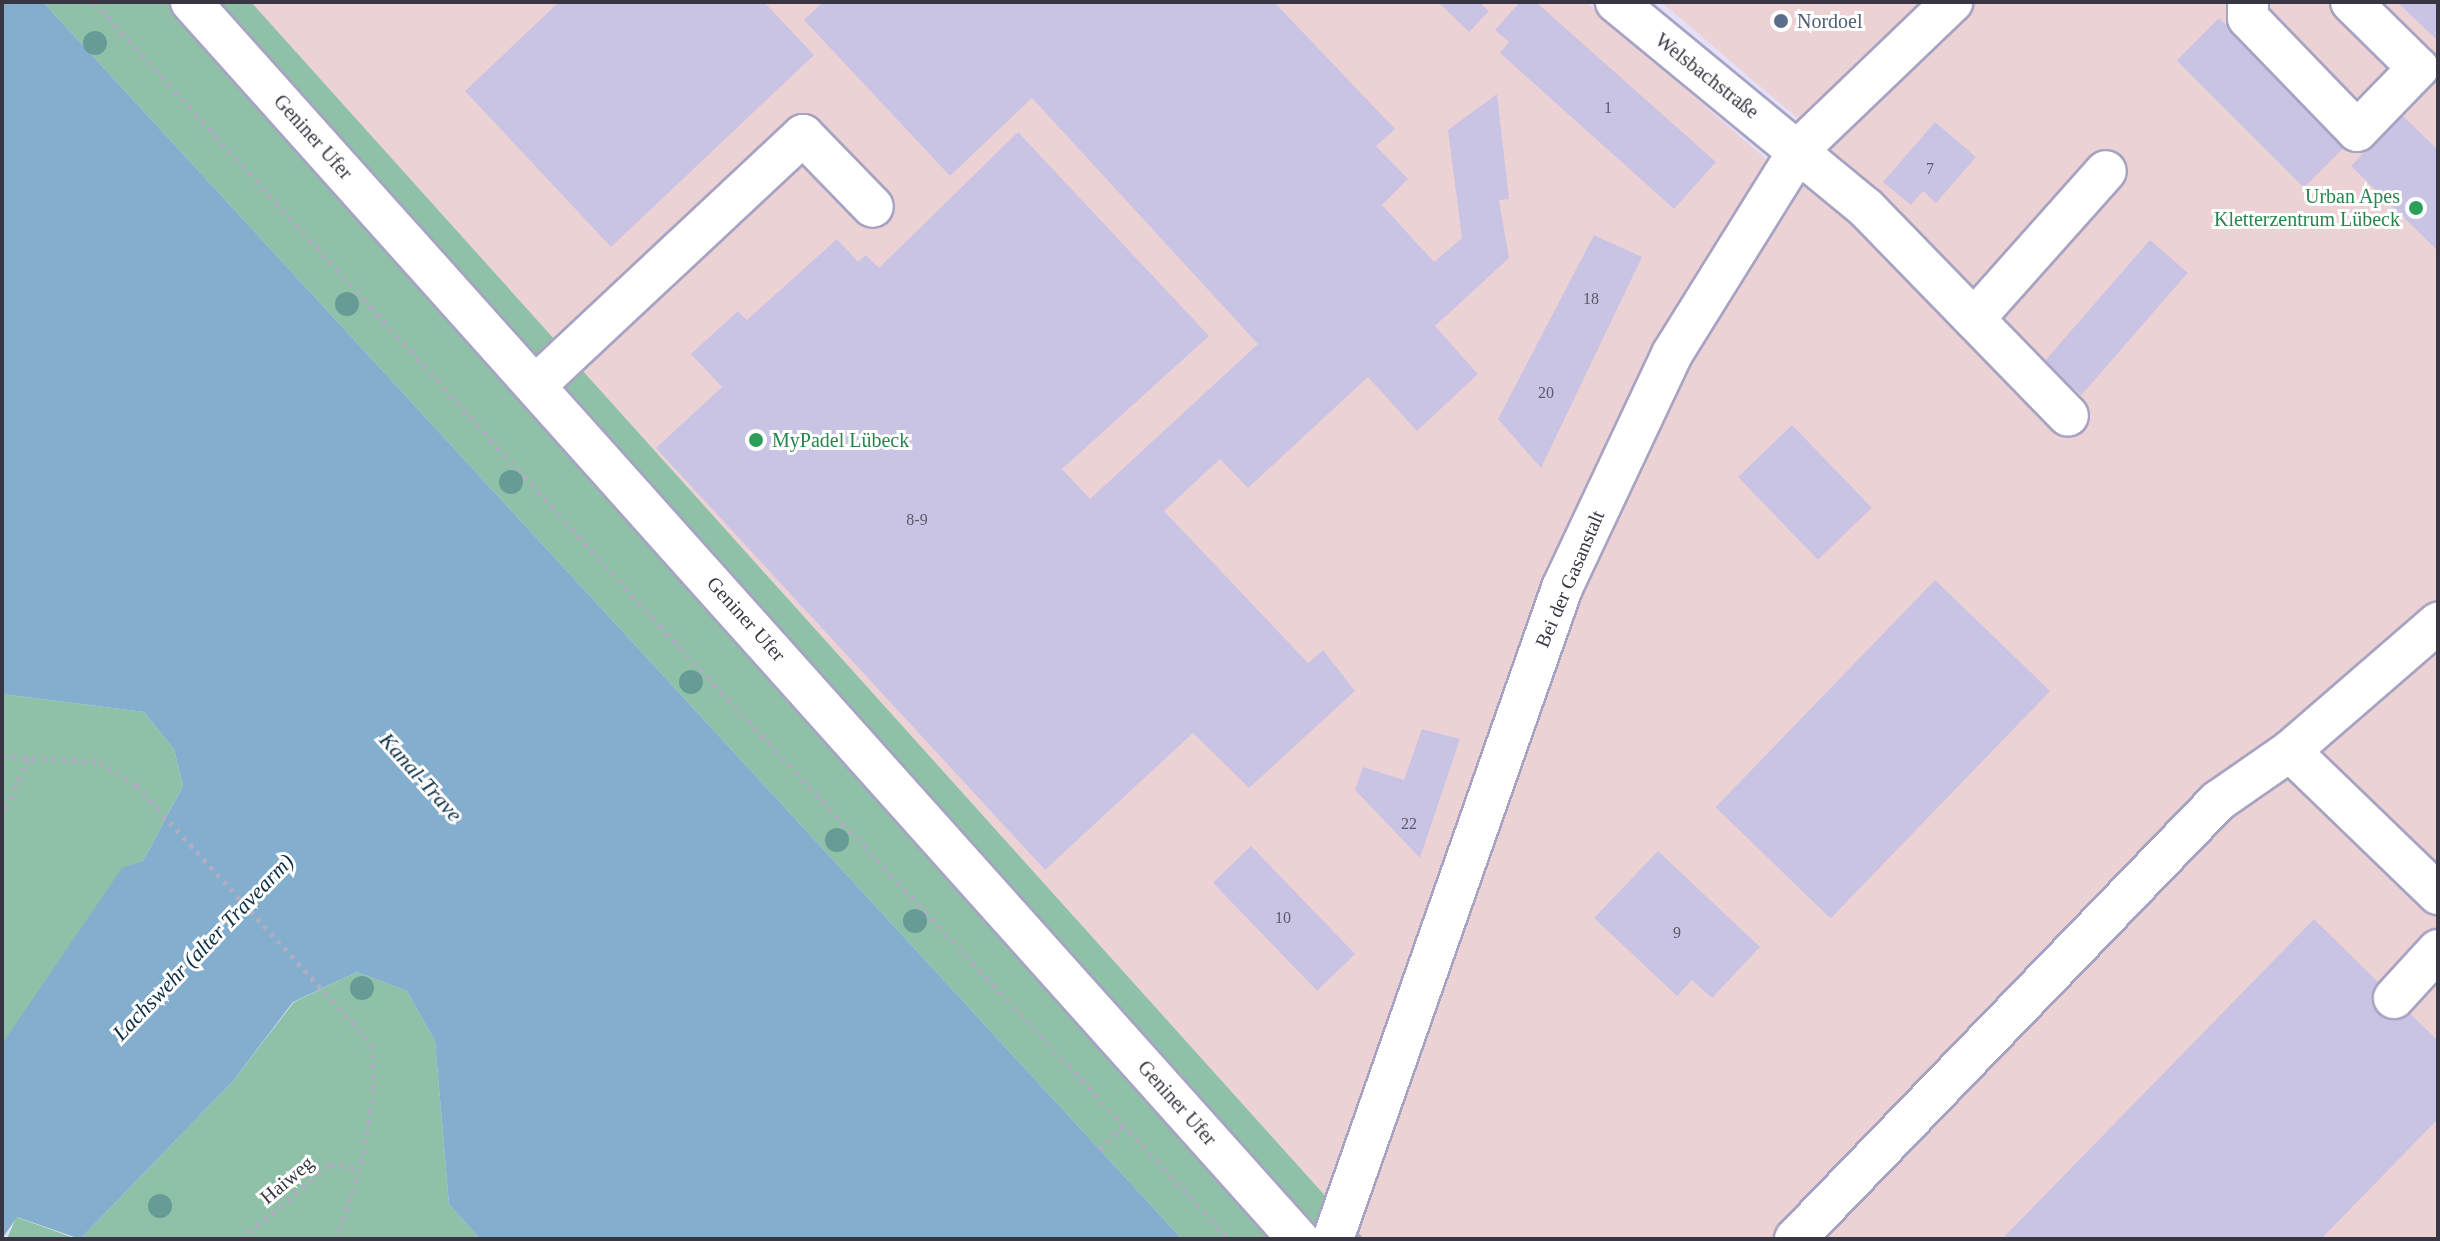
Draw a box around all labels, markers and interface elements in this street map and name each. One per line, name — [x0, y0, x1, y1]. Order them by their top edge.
place label: Nordoel — [1797, 9, 1863, 33]
marker: Nordoel — [1772, 12, 1790, 30]
street label: Welsbachstraße — [1650, 28, 1764, 124]
street label: Geniner Ufer — [269, 90, 357, 184]
house number: 1 — [1604, 98, 1612, 118]
house number: 7 — [1926, 159, 1934, 179]
place label: Urban Apes Kletterzentrum Lübeck — [2214, 184, 2400, 231]
marker: Urban Apes Kletterzentrum Lübeck — [2407, 199, 2425, 217]
house number: 18 — [1583, 289, 1599, 309]
house number: 20 — [1538, 383, 1554, 403]
place label: MyPadel Lübeck — [772, 428, 909, 452]
marker: MyPadel Lübeck — [747, 431, 765, 449]
street label: Bei der Gasanstalt — [1530, 507, 1610, 651]
house number: 8-9 — [906, 510, 928, 530]
street label: Geniner Ufer — [702, 572, 790, 666]
water label: Kanal-Trave — [374, 727, 468, 827]
house number: 22 — [1401, 814, 1417, 834]
water label: Lachswehr (alter Travearm) — [107, 848, 299, 1046]
house number: 10 — [1275, 908, 1291, 928]
house number: 9 — [1673, 923, 1681, 943]
street label: Geniner Ufer — [1133, 1056, 1221, 1150]
street label: Haiweg — [255, 1151, 319, 1209]

